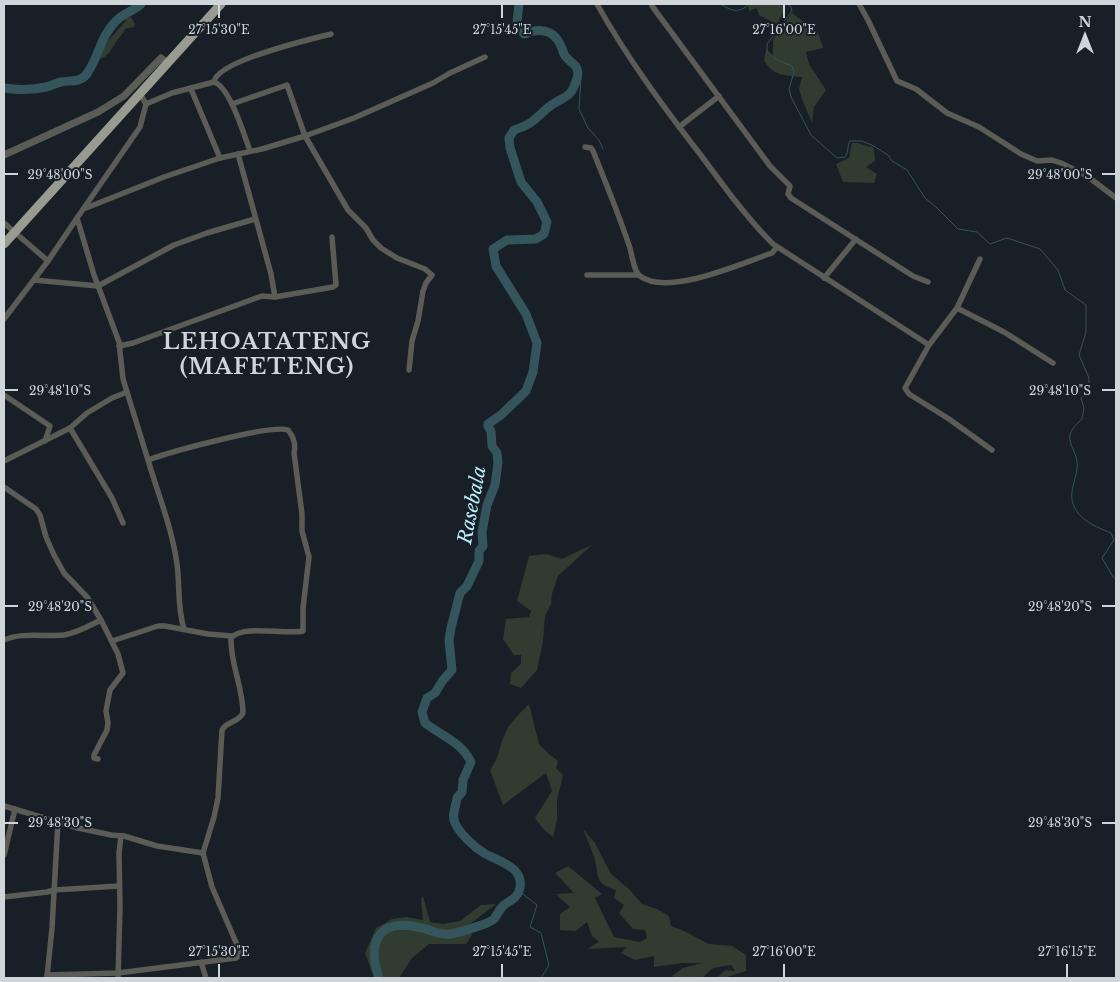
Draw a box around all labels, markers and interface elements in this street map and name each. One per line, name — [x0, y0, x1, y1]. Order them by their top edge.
north arrow — [1060, 10, 1110, 60]
text: N — [1078, 13, 1092, 31]
text: 27°15'30"E — [188, 22, 250, 37]
text: 27°15'45"E — [473, 22, 532, 37]
text: 27°16'00"E — [752, 22, 816, 37]
text: 29°48'00"S — [28, 167, 93, 182]
text: 29°48'00"S — [1028, 167, 1093, 182]
district label: LEHOATATENG (MAFETENG) — [163, 328, 371, 380]
text: 29°48'10"S — [29, 383, 91, 398]
text: 29°48'10"S — [1029, 383, 1091, 398]
water label: Rasebala — [453, 464, 491, 547]
text: 29°48'20"S — [28, 599, 92, 614]
text: 29°48'20"S — [1028, 599, 1092, 614]
text: 29°48'30"S — [28, 815, 92, 830]
text: 29°48'30"S — [1028, 815, 1092, 830]
text: 27°15'30"E — [188, 944, 250, 959]
text: 27°15'45"E — [473, 944, 532, 959]
text: 27°16'00"E — [752, 944, 816, 959]
text: 27°16'15"E — [1038, 944, 1097, 959]

